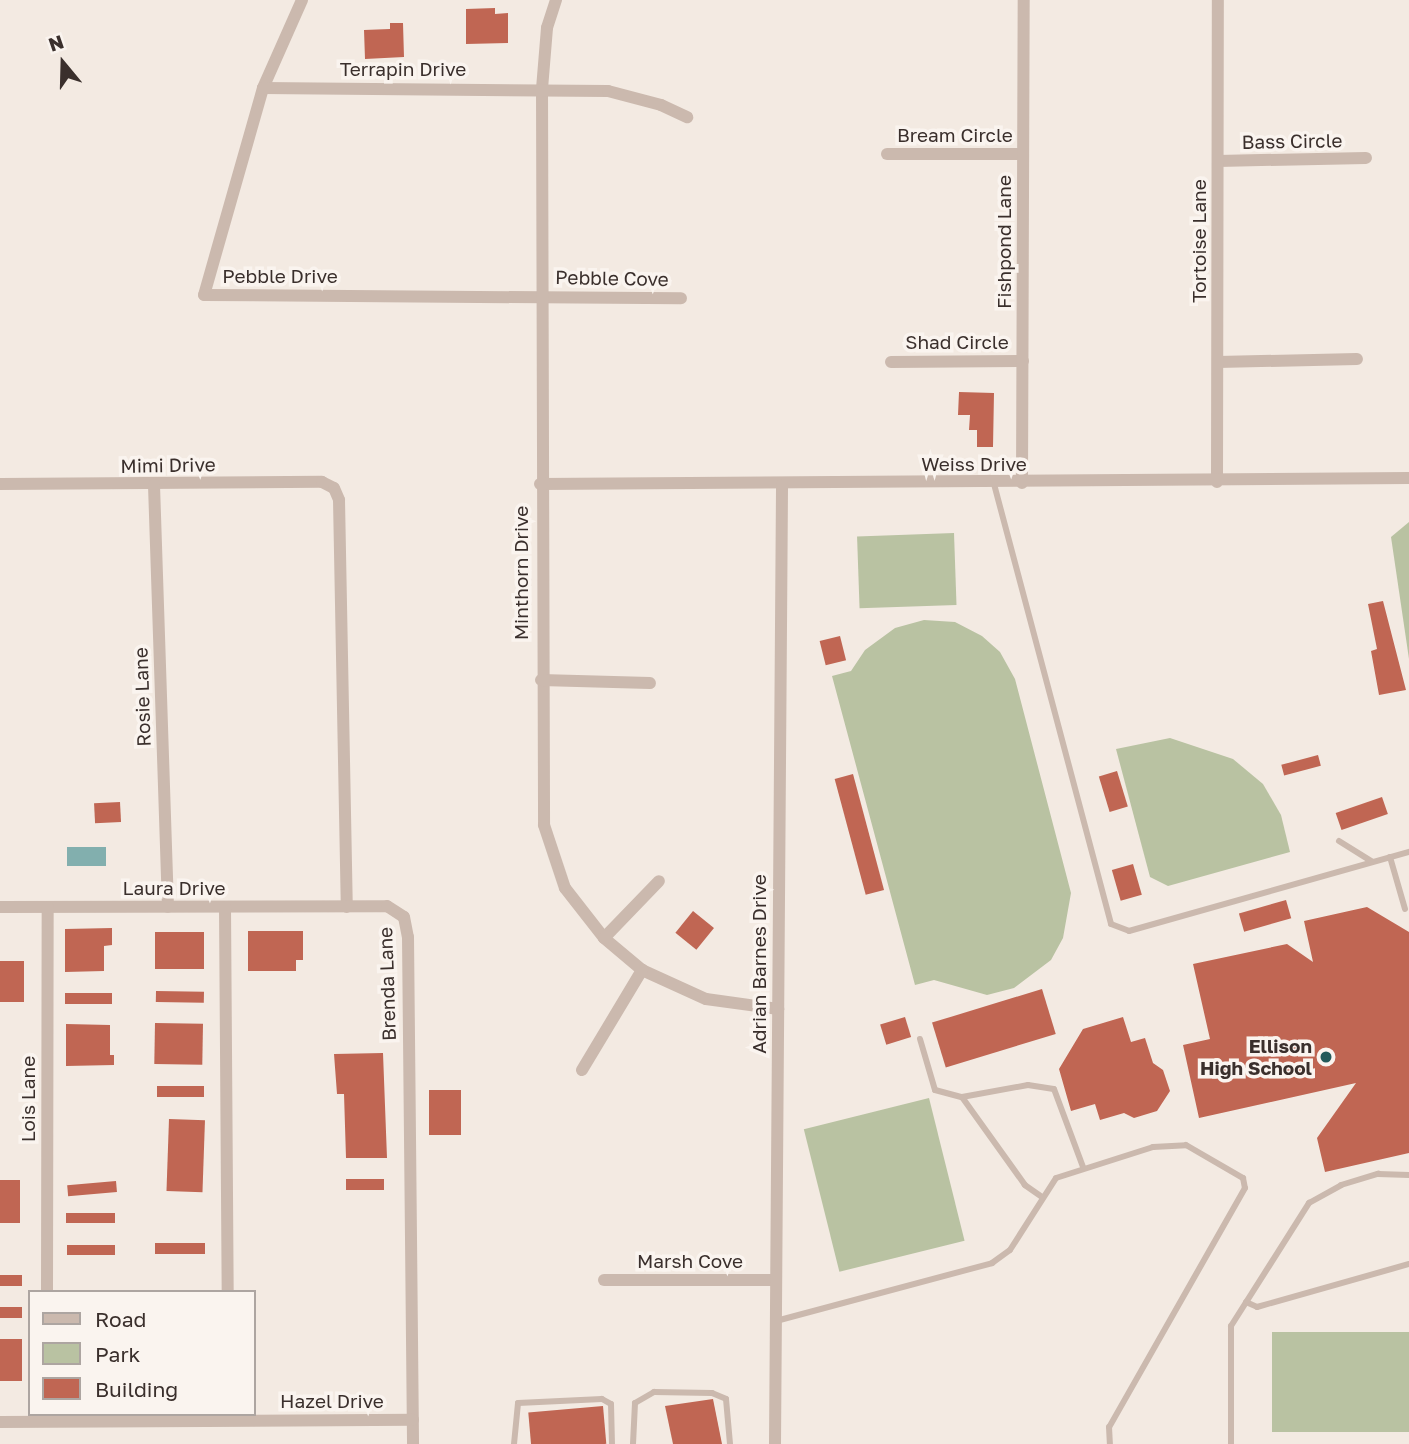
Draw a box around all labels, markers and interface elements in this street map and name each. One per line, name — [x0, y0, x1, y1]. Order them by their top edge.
north arrow — [28, 28, 98, 98]
text: N — [45, 29, 67, 56]
street label: Terrapin Drive — [340, 58, 466, 80]
street label: Bream Circle — [897, 124, 1013, 146]
street label: Bass Circle — [1241, 129, 1343, 153]
street label: Fishpond Lane — [993, 175, 1015, 309]
street label: Tortoise Lane — [1188, 179, 1210, 303]
street label: Pebble Drive — [222, 265, 338, 287]
street label: Pebble Cove — [555, 266, 669, 290]
street label: Shad Circle — [905, 331, 1009, 353]
street label: Mimi Drive — [120, 453, 216, 477]
street label: Weiss Drive — [921, 453, 1027, 475]
street label: Minthorn Drive — [510, 506, 532, 640]
street label: Rosie Lane — [129, 647, 155, 747]
street label: Adrian Barnes Drive — [748, 874, 770, 1054]
street label: Laura Drive — [122, 877, 226, 899]
street label: Brenda Lane — [374, 926, 400, 1042]
place label: Ellison High School — [1200, 1035, 1312, 1079]
marker: Ellison High School — [1318, 1049, 1334, 1065]
street label: Lois Lane — [17, 1056, 39, 1142]
street label: Marsh Cove — [637, 1250, 743, 1272]
legend — [28, 1290, 256, 1416]
text: Road — [95, 1306, 146, 1332]
text: Park — [95, 1341, 140, 1367]
text: Building — [95, 1376, 178, 1402]
street label: Hazel Drive — [280, 1390, 384, 1412]

